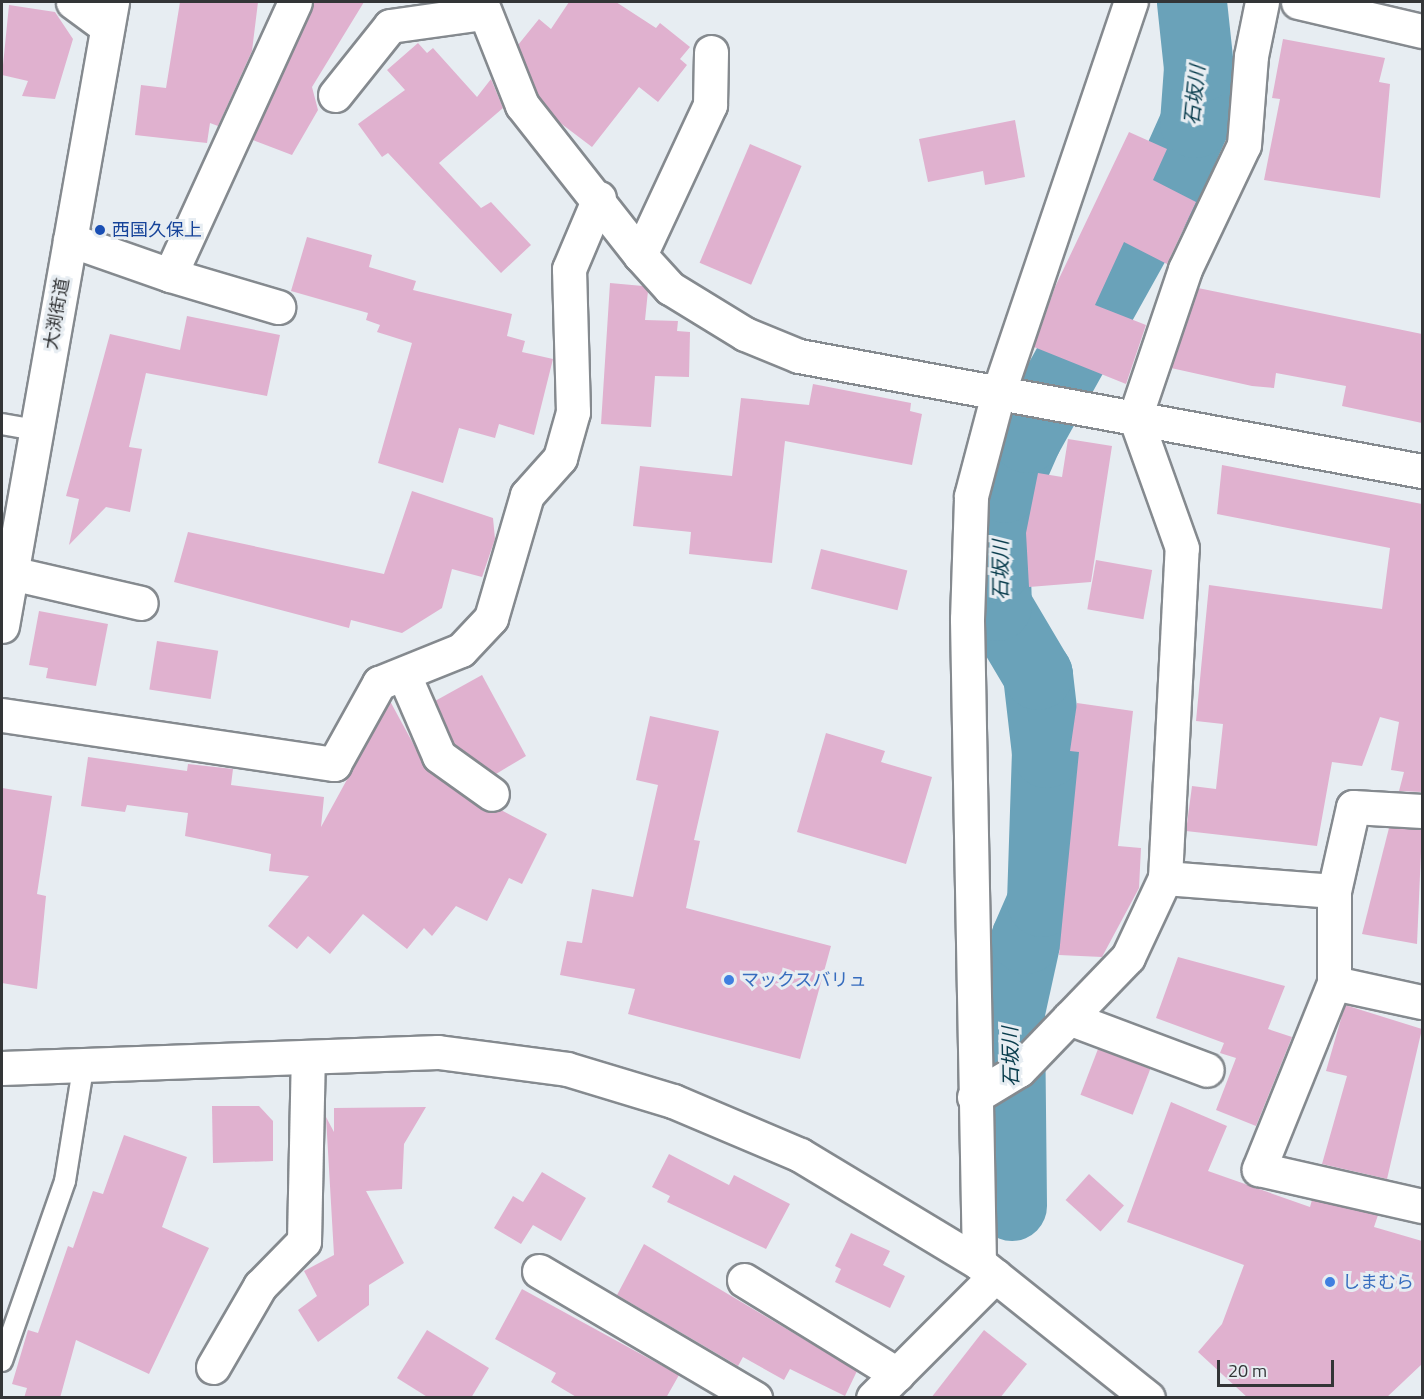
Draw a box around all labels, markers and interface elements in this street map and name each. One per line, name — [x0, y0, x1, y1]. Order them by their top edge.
water label: 石坂川 — [1179, 64, 1209, 126]
place label: 西国久保上 — [112, 219, 202, 241]
marker: 西国久保上 — [93, 223, 107, 237]
street label: 大渕街道 — [40, 277, 74, 351]
water label: 石坂川 — [988, 540, 1012, 600]
place label: マックスバリュ — [741, 969, 867, 991]
marker: マックスバリュ — [722, 973, 736, 987]
water label: 石坂川 — [997, 1027, 1023, 1087]
place label: しまむら — [1342, 1271, 1414, 1293]
marker: しまむら — [1323, 1275, 1337, 1289]
scale bar — [1220, 1348, 1337, 1386]
text: 20 m — [1228, 1357, 1267, 1384]

